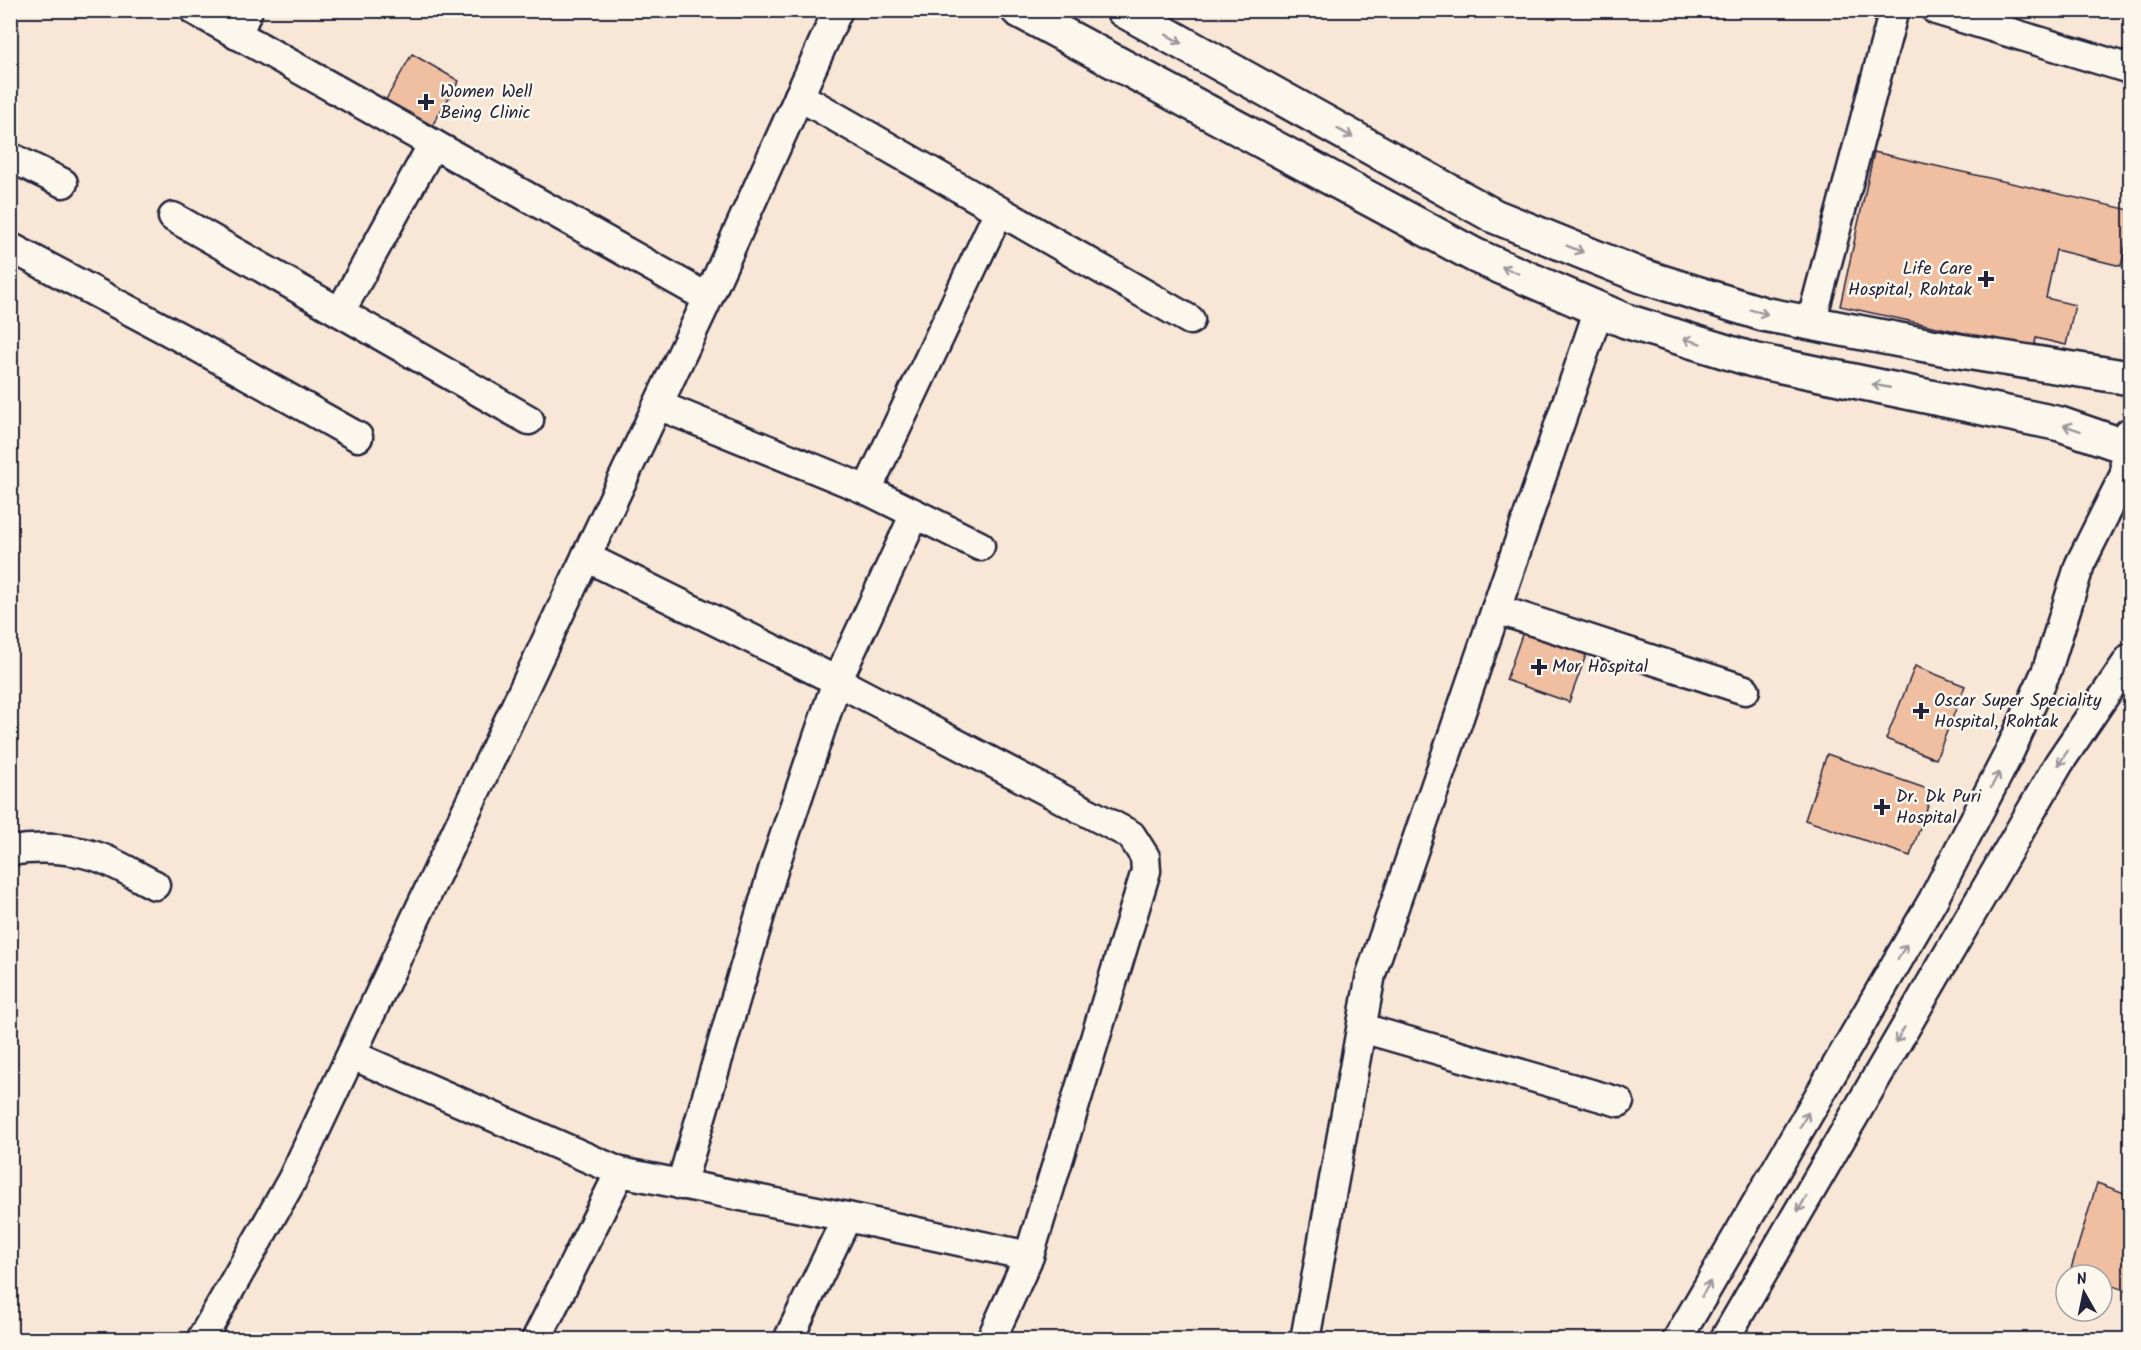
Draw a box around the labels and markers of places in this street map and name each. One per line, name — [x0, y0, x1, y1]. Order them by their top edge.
place label: Women Well Being Clinic — [440, 78, 533, 128]
marker: Women Well Being Clinic — [417, 93, 435, 111]
place label: Life Care Hospital, Rohtak — [1848, 255, 1973, 305]
marker: Life Care Hospital, Rohtak — [1977, 270, 1995, 288]
place label: Mor Hospital — [1552, 653, 1649, 682]
marker: Mor Hospital — [1530, 658, 1548, 676]
place label: Oscar Super Speciality Hospital, Rohtak — [1934, 687, 2102, 737]
marker: Oscar Super Speciality Hospital, Rohtak — [1912, 702, 1930, 720]
place label: Dr. Dk Puri Hospital — [1896, 783, 1982, 833]
marker: Dr. Dk Puri Hospital — [1873, 798, 1891, 816]

